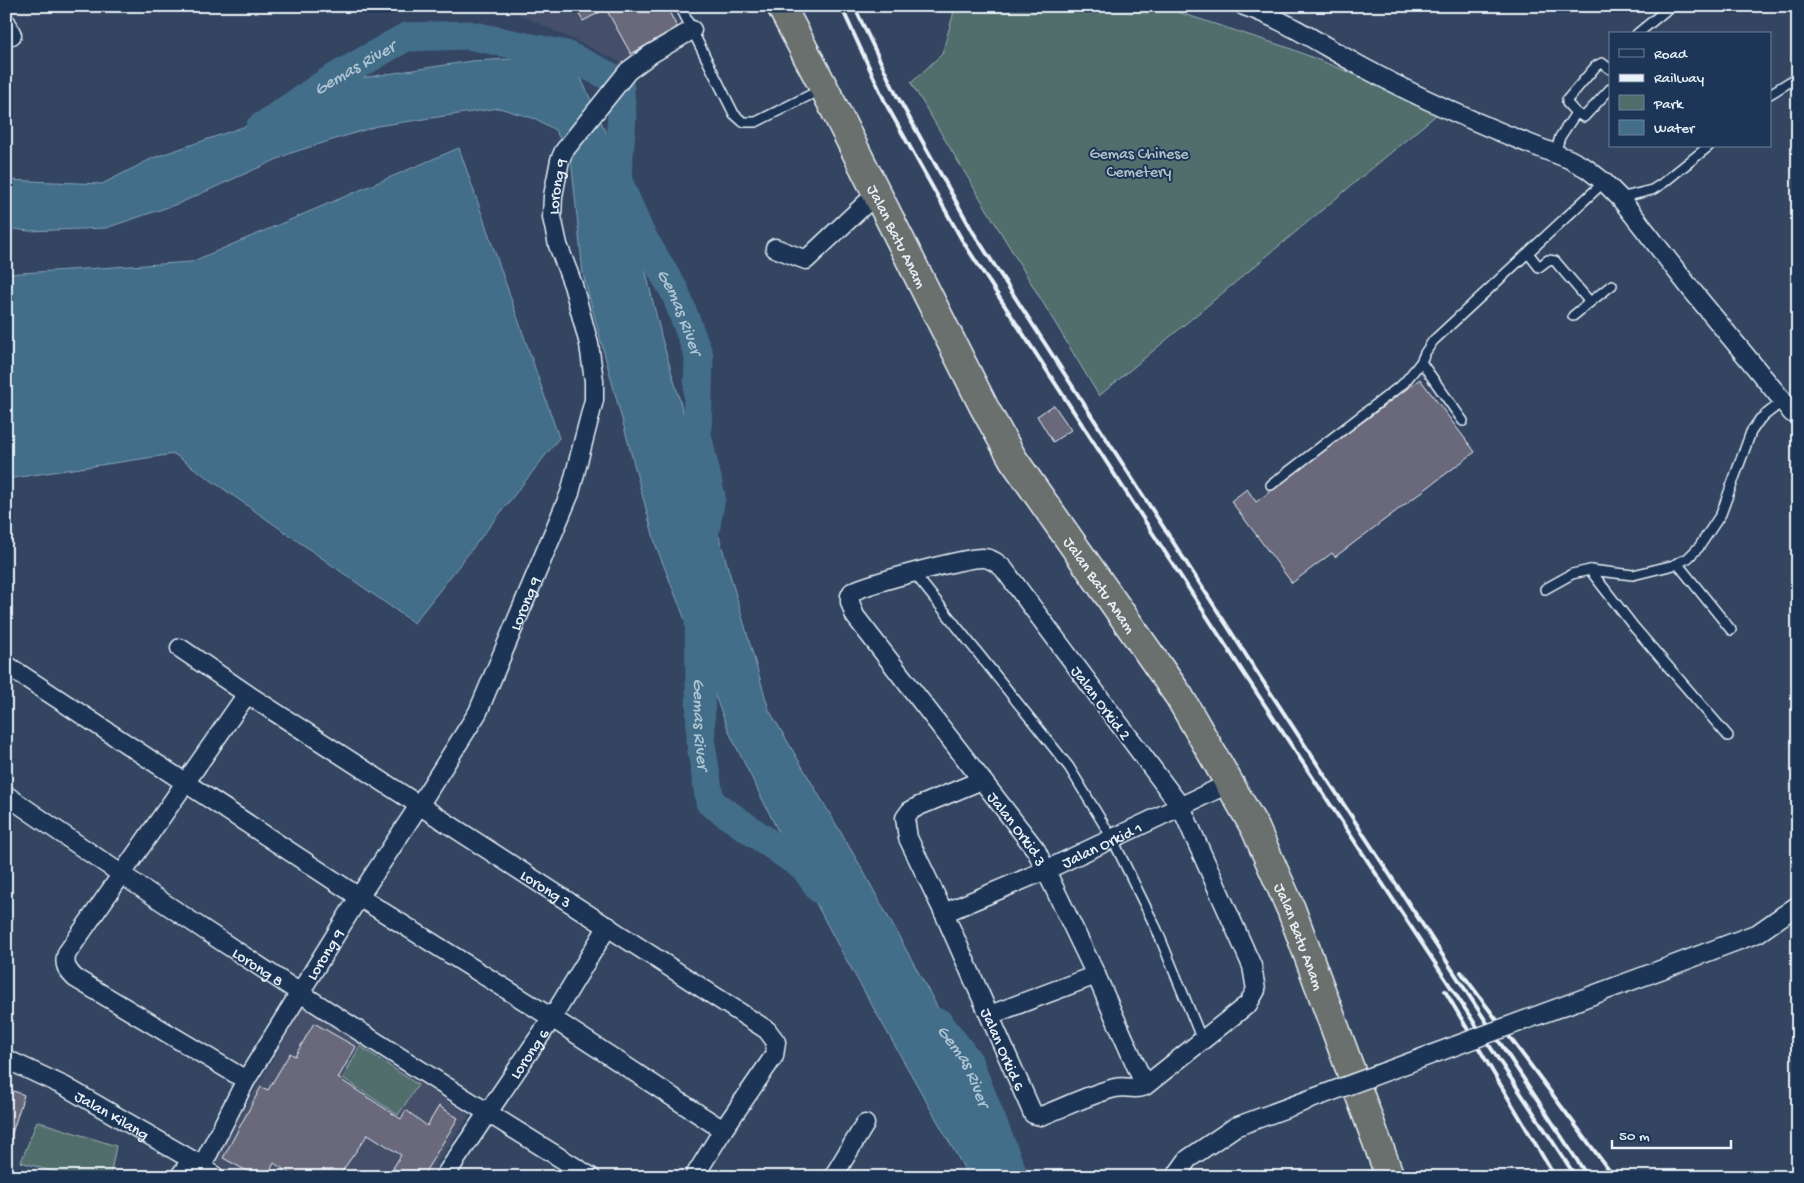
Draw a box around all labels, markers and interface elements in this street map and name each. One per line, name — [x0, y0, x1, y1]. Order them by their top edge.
legend — [1609, 32, 1772, 148]
water label: Gemas River — [310, 35, 403, 101]
text: Road — [1654, 46, 1688, 64]
text: Railway — [1654, 70, 1705, 88]
text: Park — [1653, 96, 1684, 114]
text: Water — [1654, 120, 1696, 138]
park label: Gemas Chinese Cemetery — [1089, 146, 1189, 183]
street label: Lorong 9 — [546, 157, 573, 215]
street label: Jalan Batu Anam — [861, 182, 929, 293]
water label: Gemas River — [651, 266, 707, 362]
street label: Jalan Batu Anam — [1058, 534, 1139, 639]
street label: Lorong 9 — [507, 574, 547, 634]
street label: Jalan Orkid 2 — [1065, 663, 1133, 745]
water label: Gemas River — [687, 678, 713, 775]
street label: Jalan Orkid 3 — [981, 789, 1048, 870]
street label: Jalan Orkid 1 — [1060, 820, 1146, 874]
street label: Lorong 3 — [516, 867, 574, 914]
street label: Jalan Batu Anam — [1268, 881, 1326, 994]
street label: Lorong 9 — [304, 926, 350, 985]
street label: Lorong 8 — [228, 945, 286, 993]
street label: Jalan Orkid 6 — [974, 1006, 1028, 1095]
water label: Gemas River — [931, 1022, 994, 1114]
street label: Lorong 6 — [507, 1025, 555, 1084]
street label: Jalan Kilang — [70, 1088, 151, 1146]
scale bar — [1612, 1118, 1730, 1150]
text: 50 m — [1619, 1128, 1650, 1146]

